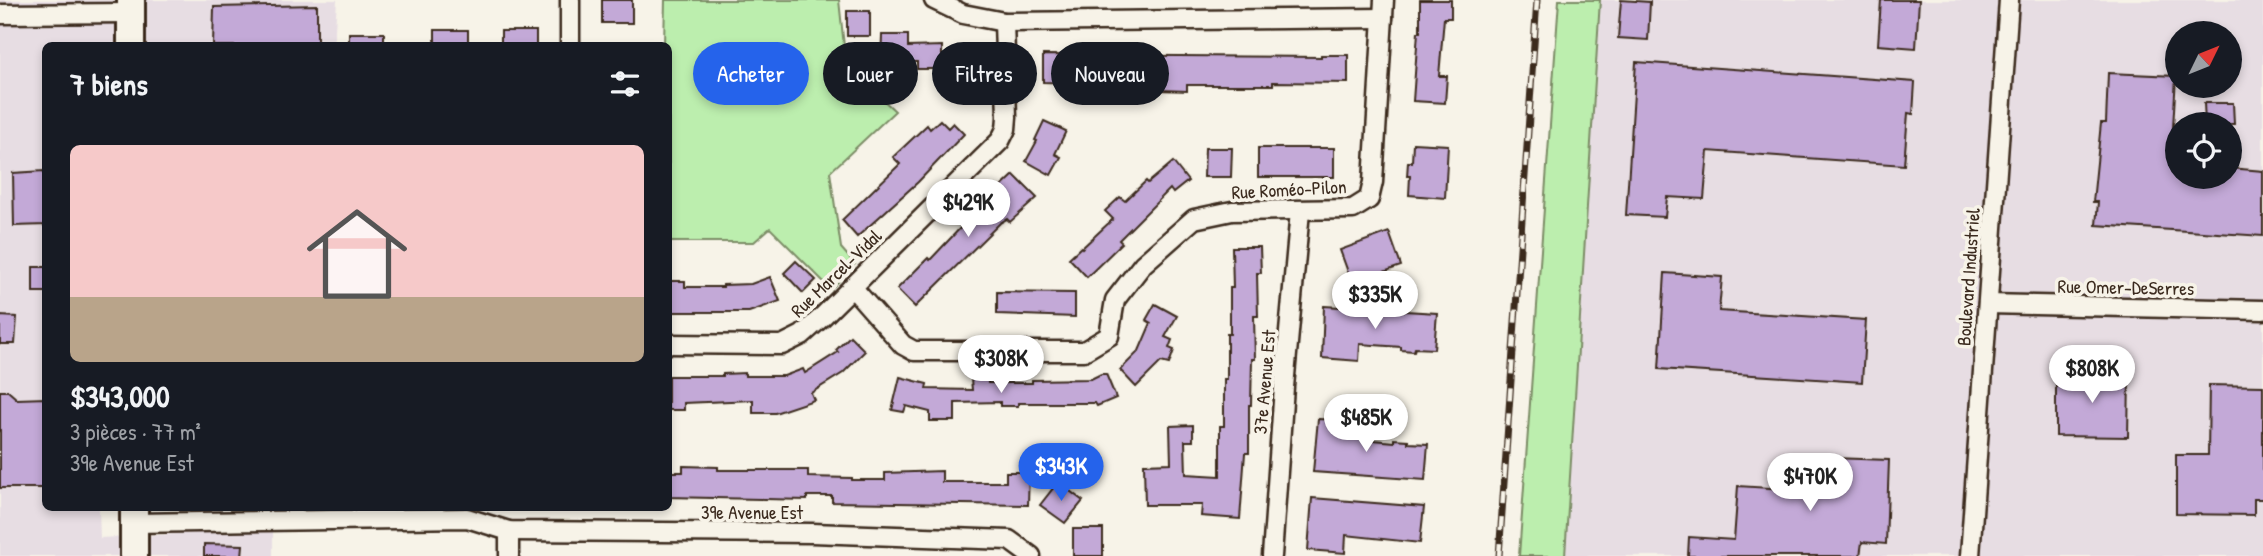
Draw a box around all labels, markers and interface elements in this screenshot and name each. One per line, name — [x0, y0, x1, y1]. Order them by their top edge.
north arrow — [2165, 21, 2242, 98]
map controls — [2165, 21, 2242, 189]
chip: Acheter — [693, 42, 809, 105]
chip: Louer — [823, 42, 918, 105]
chip: Filtres — [932, 42, 1037, 105]
chip: Nouveau — [1051, 42, 1169, 105]
text: 7 biens — [70, 64, 148, 104]
icon: filters — [606, 65, 644, 103]
button: locate — [2165, 112, 2242, 189]
street label: Rue Roméo-Pilon — [1231, 173, 1347, 205]
pin: $429K — [919, 180, 1017, 239]
text: $429K — [942, 186, 994, 217]
icon: home — [294, 191, 420, 317]
street label: Boulevard Industriel — [1950, 206, 1986, 347]
street label: Rue Marcel-Vidal — [785, 222, 888, 323]
pin: $335K — [1326, 272, 1424, 331]
street label: Rue Omer-DeSerres — [2057, 273, 2195, 301]
text: $335K — [1348, 278, 1402, 309]
street label: 37e Avenue Est — [1246, 328, 1282, 435]
pin: $308K — [952, 336, 1050, 395]
text: $308K — [974, 342, 1028, 373]
pin: $808K — [2043, 346, 2141, 405]
text: $808K — [2065, 352, 2119, 383]
text: $343,000 — [70, 376, 170, 416]
pin: $485K — [1317, 394, 1415, 454]
text: $485K — [1340, 401, 1392, 432]
text: 3 pièces · 77 m² — [70, 416, 201, 447]
pin: $343K — [1012, 444, 1110, 503]
text: 39e Avenue Est — [70, 447, 194, 478]
text: $343K — [1035, 450, 1087, 481]
pin: $470K — [1761, 454, 1859, 513]
text: $470K — [1783, 460, 1837, 491]
street label: 39e Avenue Est — [701, 499, 804, 525]

